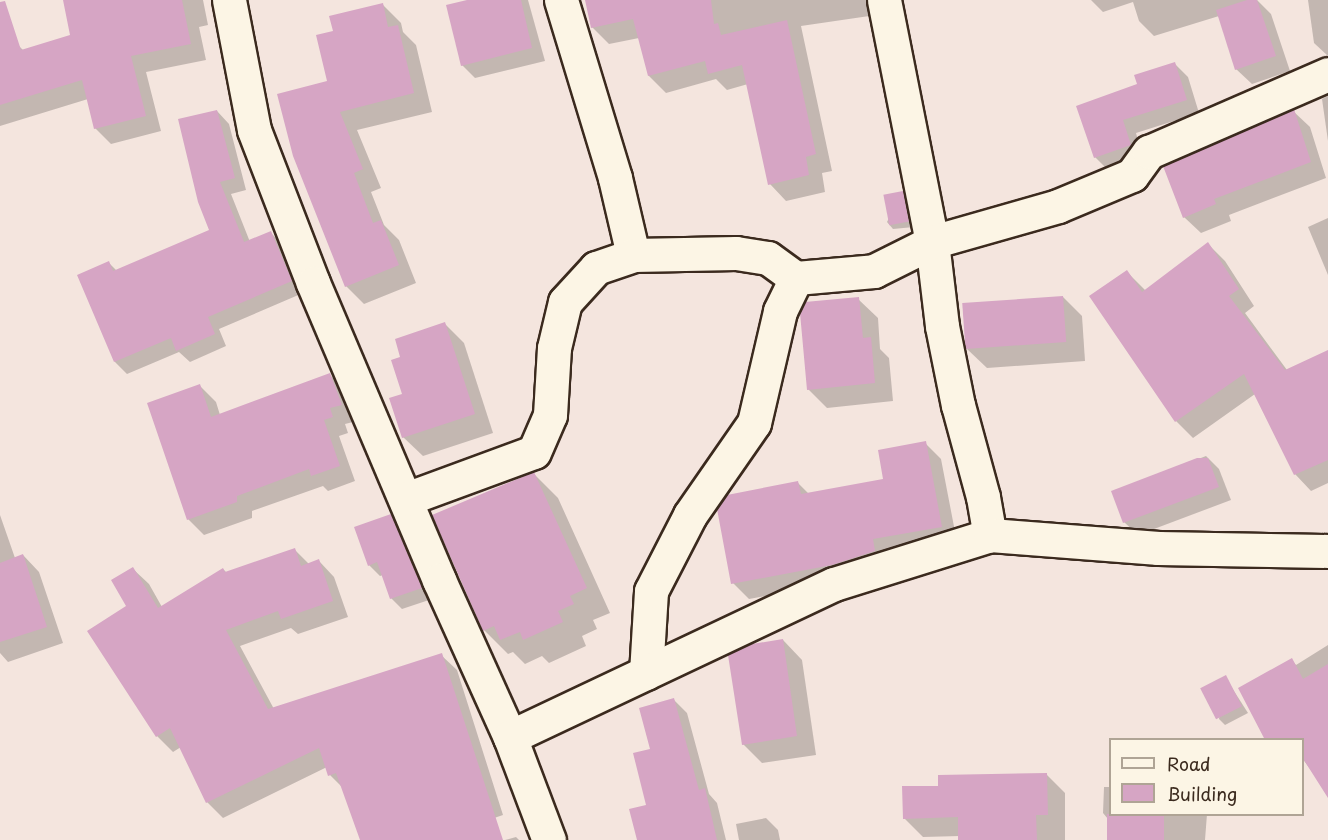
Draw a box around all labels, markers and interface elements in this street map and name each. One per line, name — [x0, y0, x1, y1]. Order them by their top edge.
legend — [1109, 738, 1304, 816]
text: Road — [1167, 750, 1211, 777]
text: Building — [1167, 780, 1237, 807]

